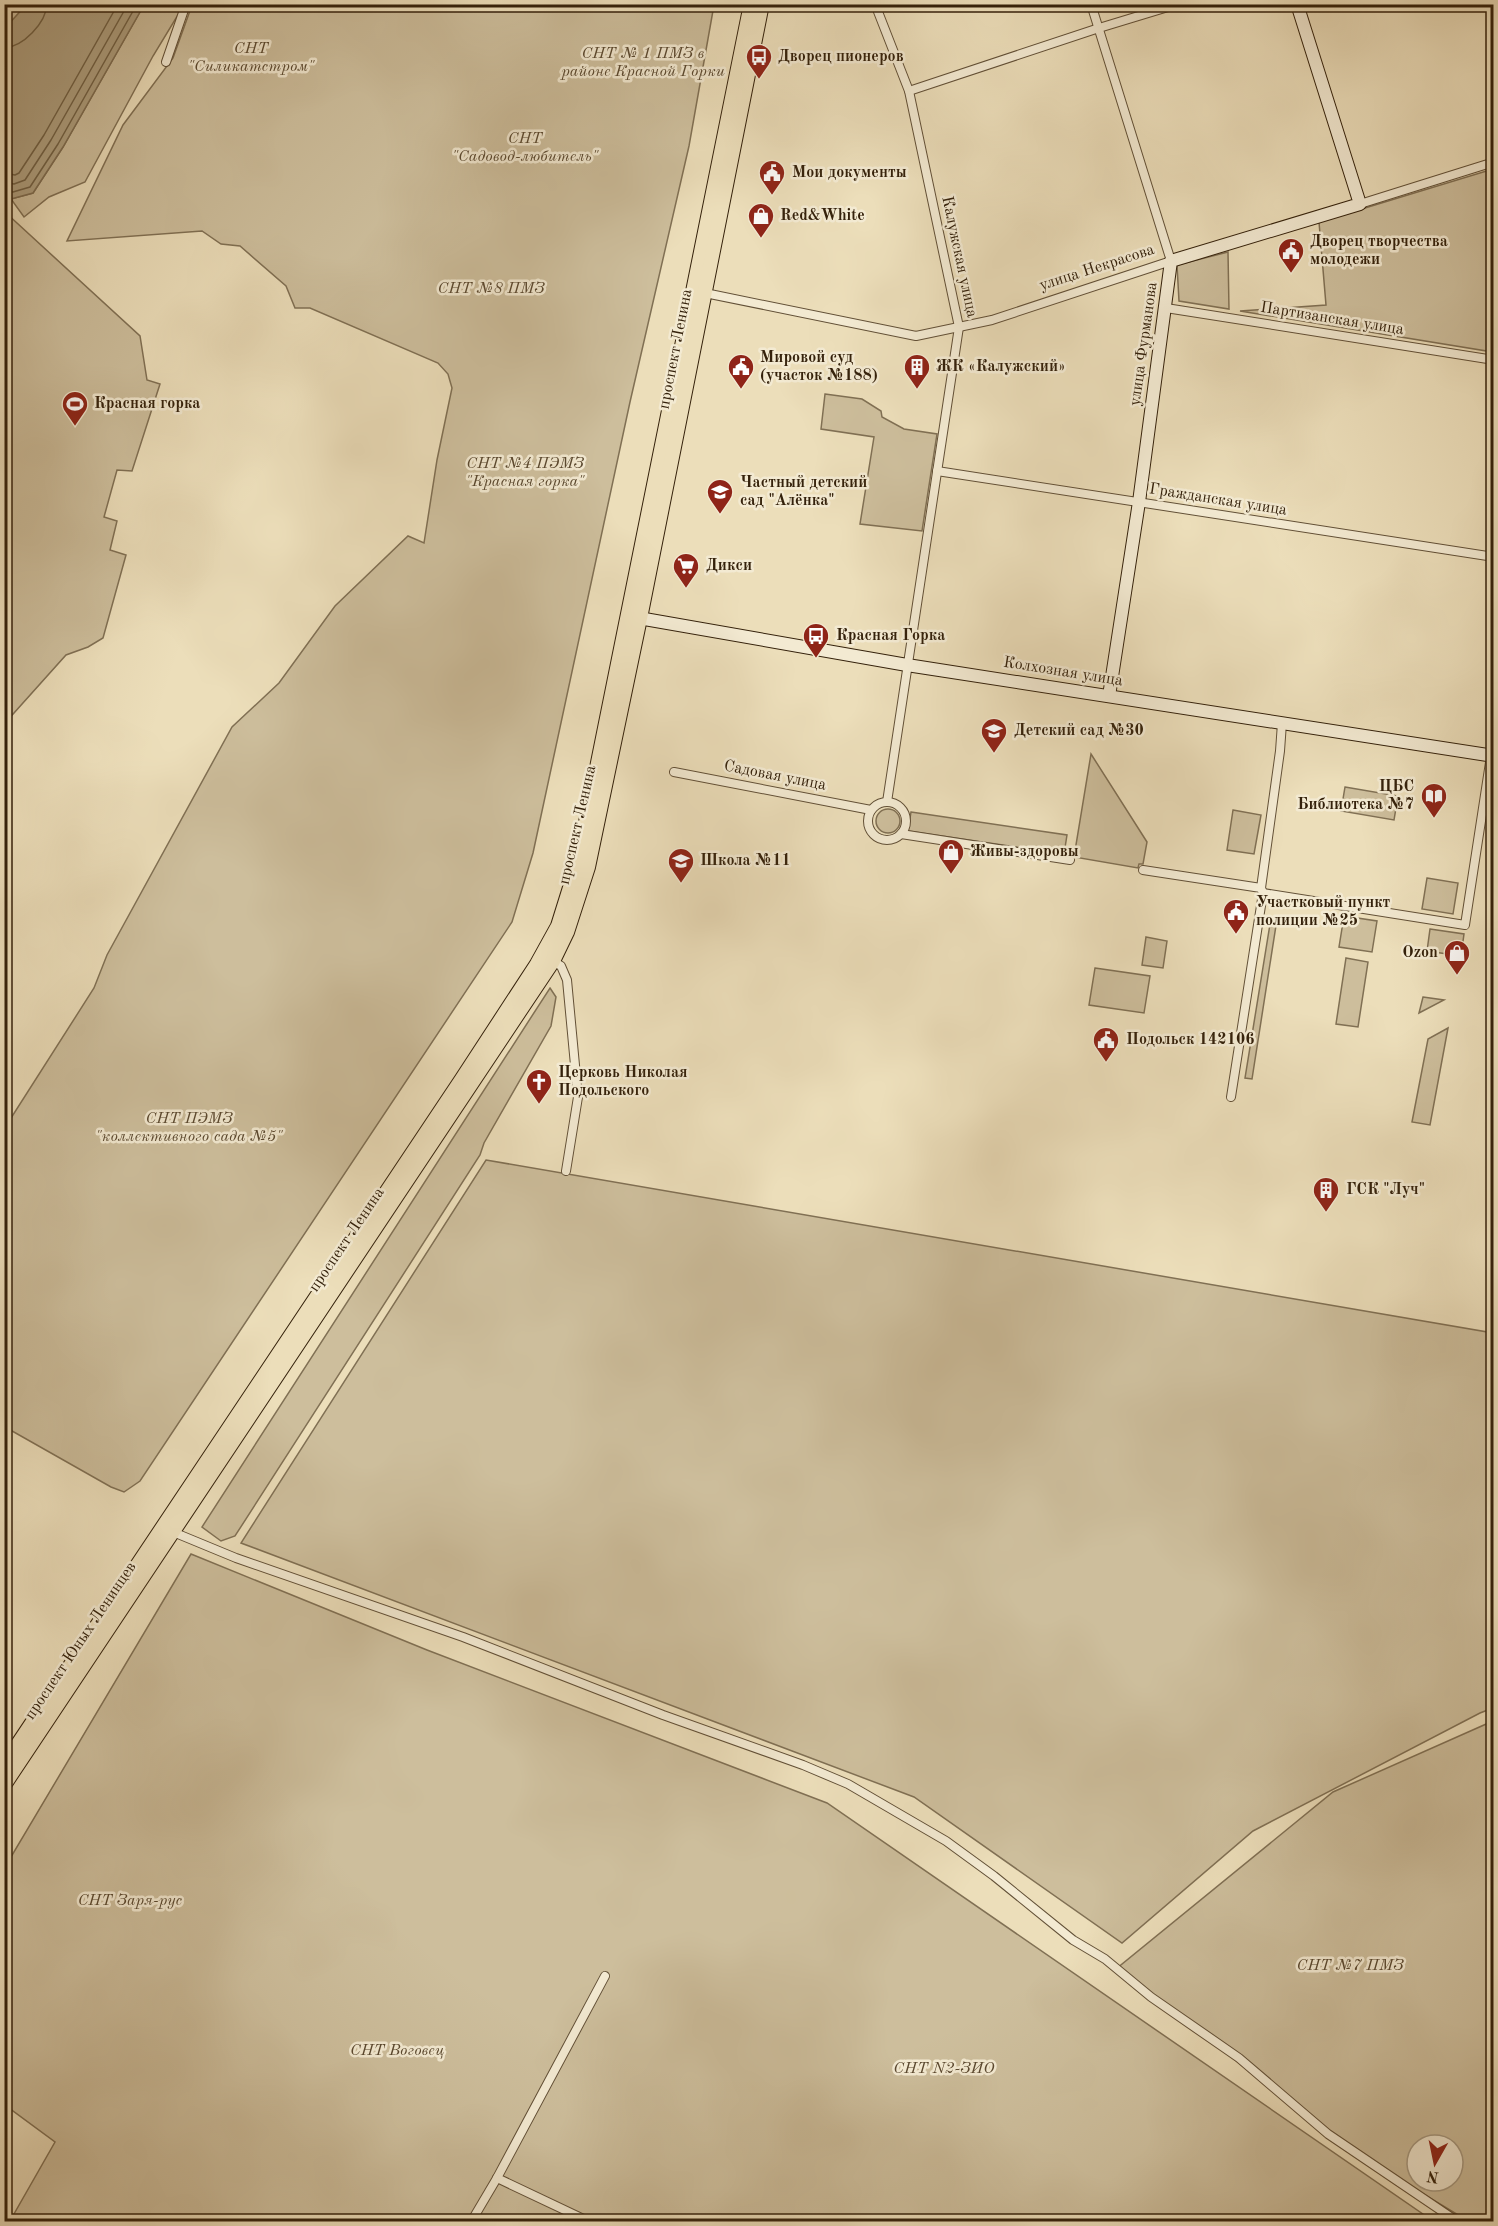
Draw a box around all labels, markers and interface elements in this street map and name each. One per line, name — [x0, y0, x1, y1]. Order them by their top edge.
park label: СНТ "Силикатстром" — [188, 41, 315, 75]
bus stop icon: Дворец пионеров — [744, 42, 774, 80]
park label: СНТ № 1 ПМЗ в районе Красной Горки — [559, 46, 725, 80]
place label: Дворец пионеров — [778, 49, 904, 65]
park label: СНТ "Садовод-любитель" — [452, 131, 599, 165]
public building icon: Мои документы — [757, 158, 787, 196]
place label: Мои документы — [792, 165, 907, 181]
street label: Калужская улица — [938, 195, 980, 319]
shop icon: Red&White — [746, 201, 776, 239]
place label: Red&White — [780, 208, 865, 224]
place label: Дворец творчества молодежи — [1310, 234, 1448, 268]
public building icon: Дворец творчества молодежи — [1276, 236, 1306, 274]
street label: улица Некрасова — [1037, 242, 1157, 294]
park label: СНТ №8 ПМЗ — [437, 281, 545, 297]
street label: улица Фурманова — [1127, 281, 1161, 407]
street label: проспект Ленина — [657, 287, 696, 410]
street label: Партизанская улица — [1259, 300, 1405, 338]
place label: Мировой суд (участок №188) — [760, 350, 878, 384]
public building icon: Мировой суд (участок №188) — [726, 352, 756, 390]
building icon: ЖК «Калужский» — [902, 352, 932, 390]
place label: ЖК «Калужский» — [936, 359, 1066, 375]
sports icon: Красная горка — [60, 389, 90, 427]
place label: Красная горка — [94, 396, 201, 412]
park label: СНТ №4 ПЭМЗ "Красная горка" — [466, 456, 585, 490]
place label: Частный детский сад "Алёнка" — [740, 475, 867, 509]
school or university icon: Частный детский сад "Алёнка" — [705, 477, 735, 515]
street label: Гражданская улица — [1148, 481, 1288, 519]
supermarket icon: Дикси — [671, 551, 701, 589]
place label: Дикси — [706, 558, 752, 574]
bus stop icon: Красная Горка — [801, 621, 831, 659]
place label: Красная Горка — [836, 628, 945, 644]
street label: Колхозная улица — [1002, 655, 1124, 689]
school or university icon: Детский сад №30 — [979, 716, 1009, 754]
place label: Детский сад №30 — [1014, 723, 1144, 739]
street label: Садовая улица — [723, 758, 828, 794]
street label: проспект Ленина — [556, 764, 600, 886]
place label: ЦБС Библиотека №7 — [1297, 779, 1414, 813]
library icon: ЦБС Библиотека №7 — [1419, 781, 1449, 819]
shop icon: Живы-здоровы — [936, 837, 966, 875]
place label: Живы-здоровы — [970, 844, 1079, 860]
school or university icon: Школа №11 — [666, 846, 696, 884]
place label: Школа №11 — [700, 853, 791, 869]
place label: Участковый пункт полиции №25 — [1256, 895, 1391, 929]
public building icon: Участковый пункт полиции №25 — [1221, 897, 1251, 935]
shop icon: Ozon — [1442, 938, 1472, 976]
place label: Ozon — [1402, 945, 1438, 961]
public building icon: Подольск 142106 — [1091, 1025, 1121, 1063]
place label: Подольск 142106 — [1126, 1032, 1254, 1048]
place label: Церковь Николая Подольского — [558, 1065, 688, 1099]
church icon: Церковь Николая Подольского — [524, 1067, 554, 1105]
park label: СНТ ПЭМЗ "коллективного сада №5" — [95, 1111, 283, 1145]
building icon: ГСК "Луч" — [1311, 1175, 1341, 1213]
place label: ГСК "Луч" — [1346, 1182, 1425, 1198]
street label: проспект Ленина — [306, 1185, 388, 1295]
street label: проспект Юных Ленинцев — [22, 1559, 140, 1723]
park label: СНТ Заря-рус — [78, 1893, 183, 1909]
park label: СНТ №7 ПМЗ — [1296, 1958, 1404, 1974]
park label: СНТ Воговец — [350, 2043, 444, 2059]
park label: СНТ N2-ЗИО — [893, 2061, 995, 2077]
north arrow — [1405, 2133, 1465, 2193]
text: N — [1425, 2167, 1440, 2185]

